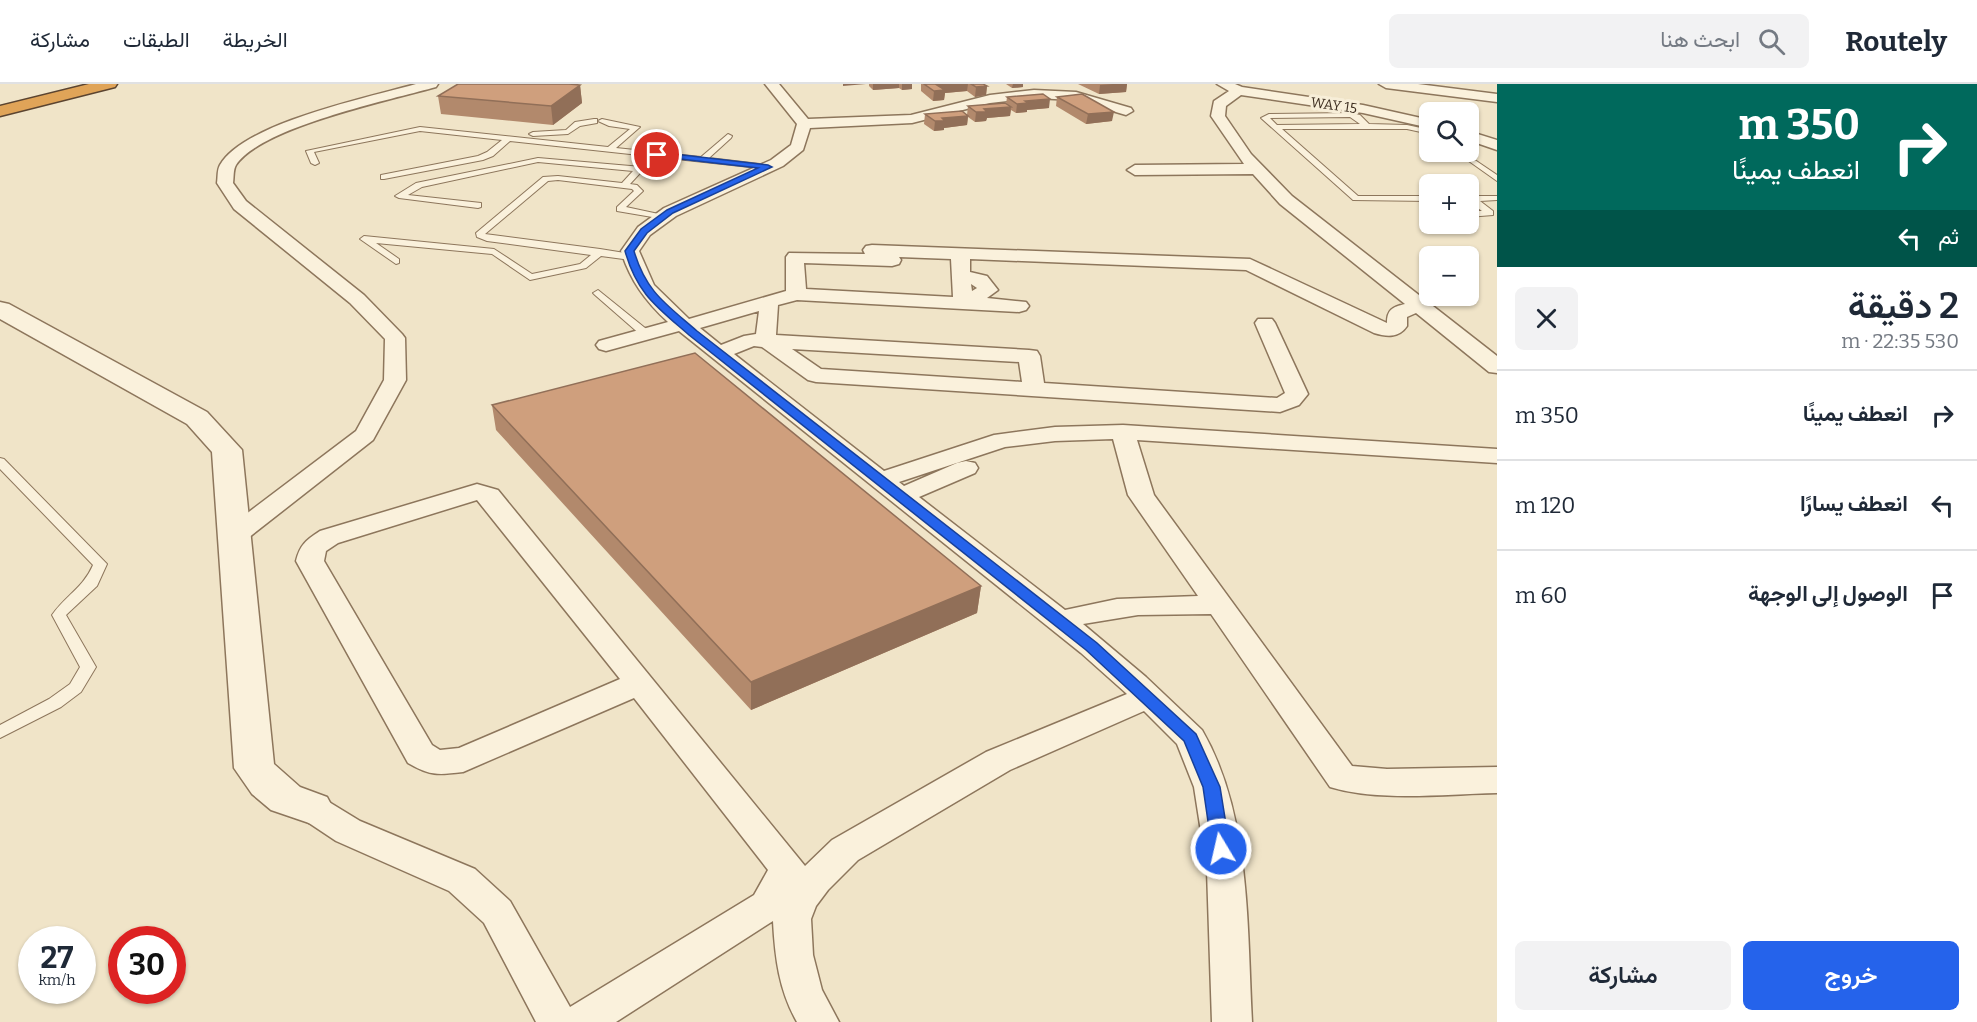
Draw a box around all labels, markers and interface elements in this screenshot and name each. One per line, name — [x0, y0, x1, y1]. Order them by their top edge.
search box — [1389, 14, 1809, 68]
icon: search — [1755, 25, 1788, 58]
text: Routely — [1845, 25, 1947, 58]
text: ابحث هنا — [1660, 26, 1740, 53]
text: مشاركة — [30, 27, 90, 53]
text: الطبقات — [123, 27, 190, 53]
text: الخريطة — [223, 27, 288, 53]
street label: WAY 15 — [1310, 94, 1358, 117]
text: 350 m — [1739, 100, 1860, 150]
map controls — [1419, 102, 1479, 306]
button: search — [1419, 102, 1479, 162]
icon: right — [1881, 108, 1959, 186]
pin — [631, 129, 682, 180]
icon: arrive — [640, 138, 673, 171]
text: انعطف يمينًا — [1732, 154, 1860, 186]
button: + — [1419, 174, 1479, 234]
icon: left — [1893, 222, 1926, 255]
text: ثم — [1938, 223, 1959, 250]
button: − — [1419, 246, 1479, 306]
text: 2 دقيقة — [1848, 284, 1959, 328]
button: close — [1515, 287, 1578, 350]
text: 530 m · 22:35 — [1841, 329, 1959, 353]
icon: right — [1926, 399, 1959, 432]
text: انعطف يمينًا — [1803, 400, 1908, 427]
text: 350 m — [1515, 402, 1579, 429]
icon: left — [1926, 489, 1959, 522]
text: انعطف يسارًا — [1800, 490, 1908, 517]
text: 120 m — [1515, 492, 1575, 519]
icon: arrive — [1926, 579, 1959, 612]
text: الوصول إلى الوجهة — [1748, 580, 1908, 607]
text: 60 m — [1515, 582, 1567, 609]
position arrow — [1189, 817, 1253, 881]
speed limit sign: 30 — [108, 926, 186, 1004]
text: 27 — [41, 940, 73, 976]
button: مشاركة — [1515, 941, 1731, 1010]
button: خروج — [1743, 941, 1959, 1010]
text: km/h — [38, 971, 76, 989]

